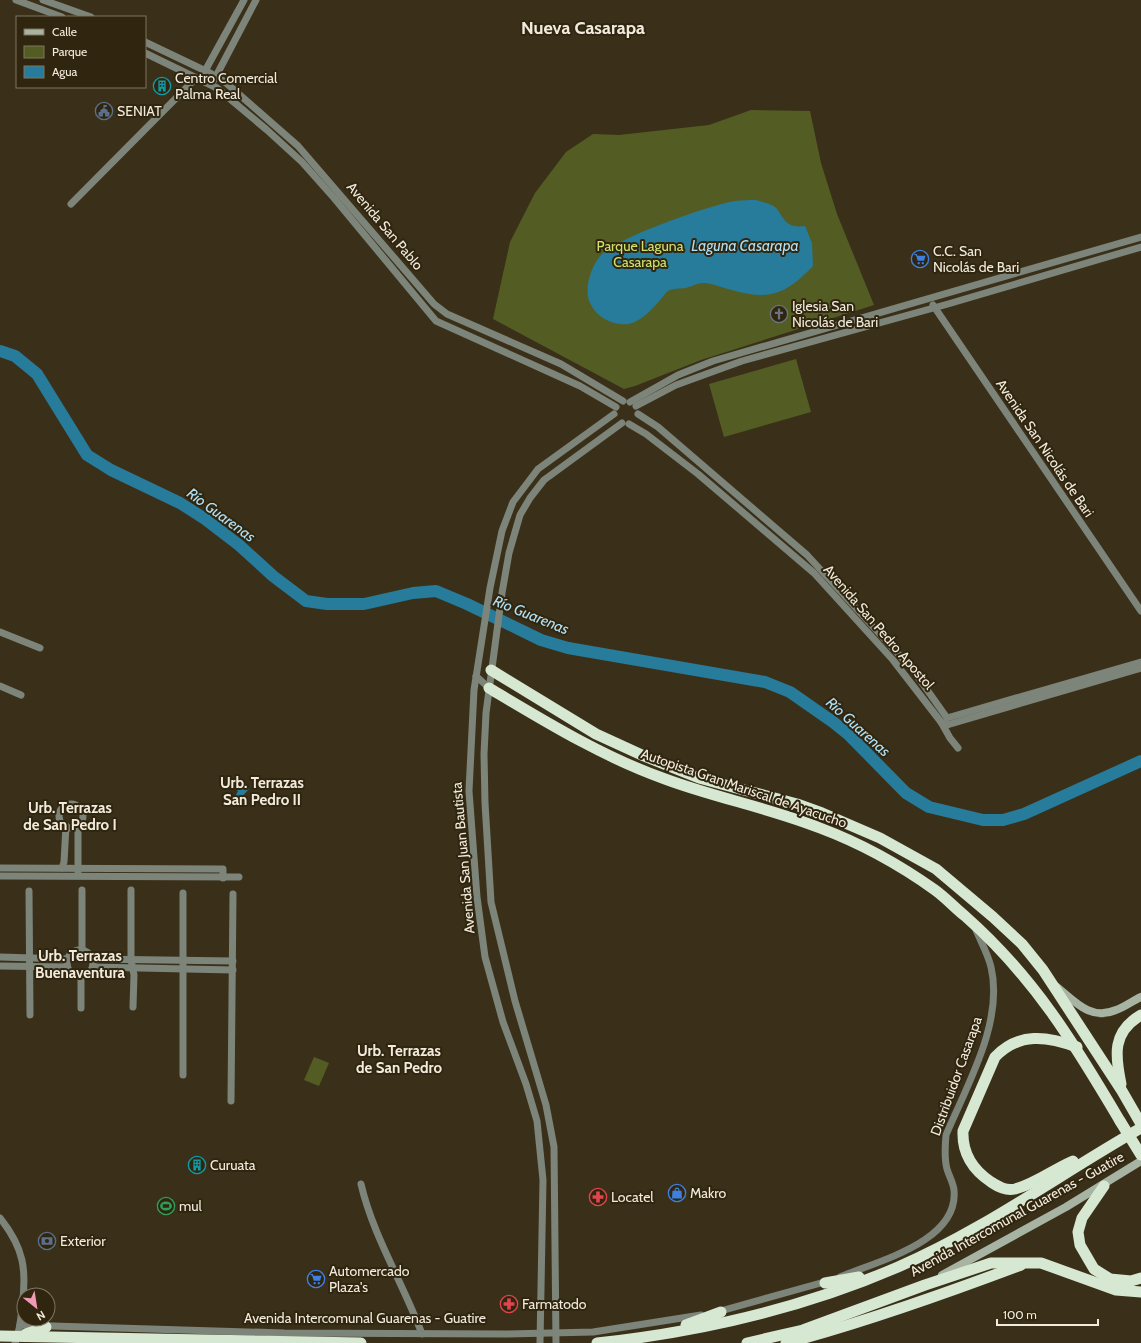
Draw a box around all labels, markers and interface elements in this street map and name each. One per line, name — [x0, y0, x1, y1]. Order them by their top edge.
legend — [16, 16, 146, 88]
district label: Nueva Casarapa — [521, 17, 645, 39]
text: Calle — [52, 24, 77, 39]
text: Parque — [52, 44, 87, 59]
text: Agua — [52, 64, 78, 79]
place label: Centro Comercial Palma Real — [175, 69, 278, 103]
building icon: Centro Comercial Palma Real — [152, 76, 172, 96]
public building icon: SENIAT — [94, 101, 114, 121]
place label: SENIAT — [117, 102, 162, 120]
street label: Avenida San Pablo — [343, 178, 427, 274]
park label: Parque Laguna Casarapa — [597, 237, 684, 271]
water label: Laguna Casarapa — [691, 237, 799, 255]
place label: C.C. San Nicolás de Bari — [933, 242, 1019, 276]
supermarket icon: C.C. San Nicolás de Bari — [910, 249, 930, 269]
place label: Iglesia San Nicolás de Bari — [792, 297, 878, 331]
church icon: Iglesia San Nicolás de Bari — [769, 304, 789, 324]
street label: Avenida San Nicolás de Bari — [992, 376, 1098, 520]
water label: Río Guarenas — [183, 484, 259, 546]
street label: Avenida San Pedro Apostol — [820, 561, 939, 694]
water label: Río Guarenas — [490, 592, 572, 638]
water label: Río Guarenas — [822, 694, 894, 761]
street label: Autopista Gran Mariscal de Ayacucho — [639, 744, 850, 832]
district label: Urb. Terrazas San Pedro II — [220, 774, 304, 809]
street label: Avenida San Juan Bautista — [447, 781, 479, 935]
district label: Urb. Terrazas de San Pedro I — [23, 799, 117, 834]
district label: Urb. Terrazas Buenaventura — [35, 947, 125, 982]
street label: Distribuidor Casarapa — [926, 1014, 986, 1138]
district label: Urb. Terrazas de San Pedro — [356, 1042, 442, 1077]
street label: Avenida Intercomunal Guarenas - Guatire — [907, 1147, 1127, 1281]
building icon: Curuata — [187, 1155, 207, 1175]
place label: Curuata — [210, 1156, 256, 1174]
shop icon: Makro — [667, 1183, 687, 1203]
place label: Makro — [690, 1184, 727, 1202]
pharmacy icon: Locatel — [588, 1187, 608, 1207]
place label: Locatel — [611, 1188, 654, 1206]
sports icon: mul — [156, 1196, 176, 1216]
place label: mul — [179, 1197, 203, 1215]
bank icon: Exterior — [37, 1231, 57, 1251]
place label: Exterior — [60, 1232, 106, 1250]
place label: Automercado Plaza's — [329, 1262, 410, 1296]
supermarket icon: Automercado Plaza's — [306, 1269, 326, 1289]
north arrow — [16, 1287, 56, 1327]
pharmacy icon: Farmatodo — [499, 1294, 519, 1314]
place label: Farmatodo — [522, 1295, 587, 1313]
scale bar — [997, 1301, 1098, 1327]
text: 100 m — [1003, 1307, 1037, 1322]
text: N — [34, 1308, 48, 1324]
street label: Avenida Intercomunal Guarenas - Guatire — [244, 1309, 486, 1327]

